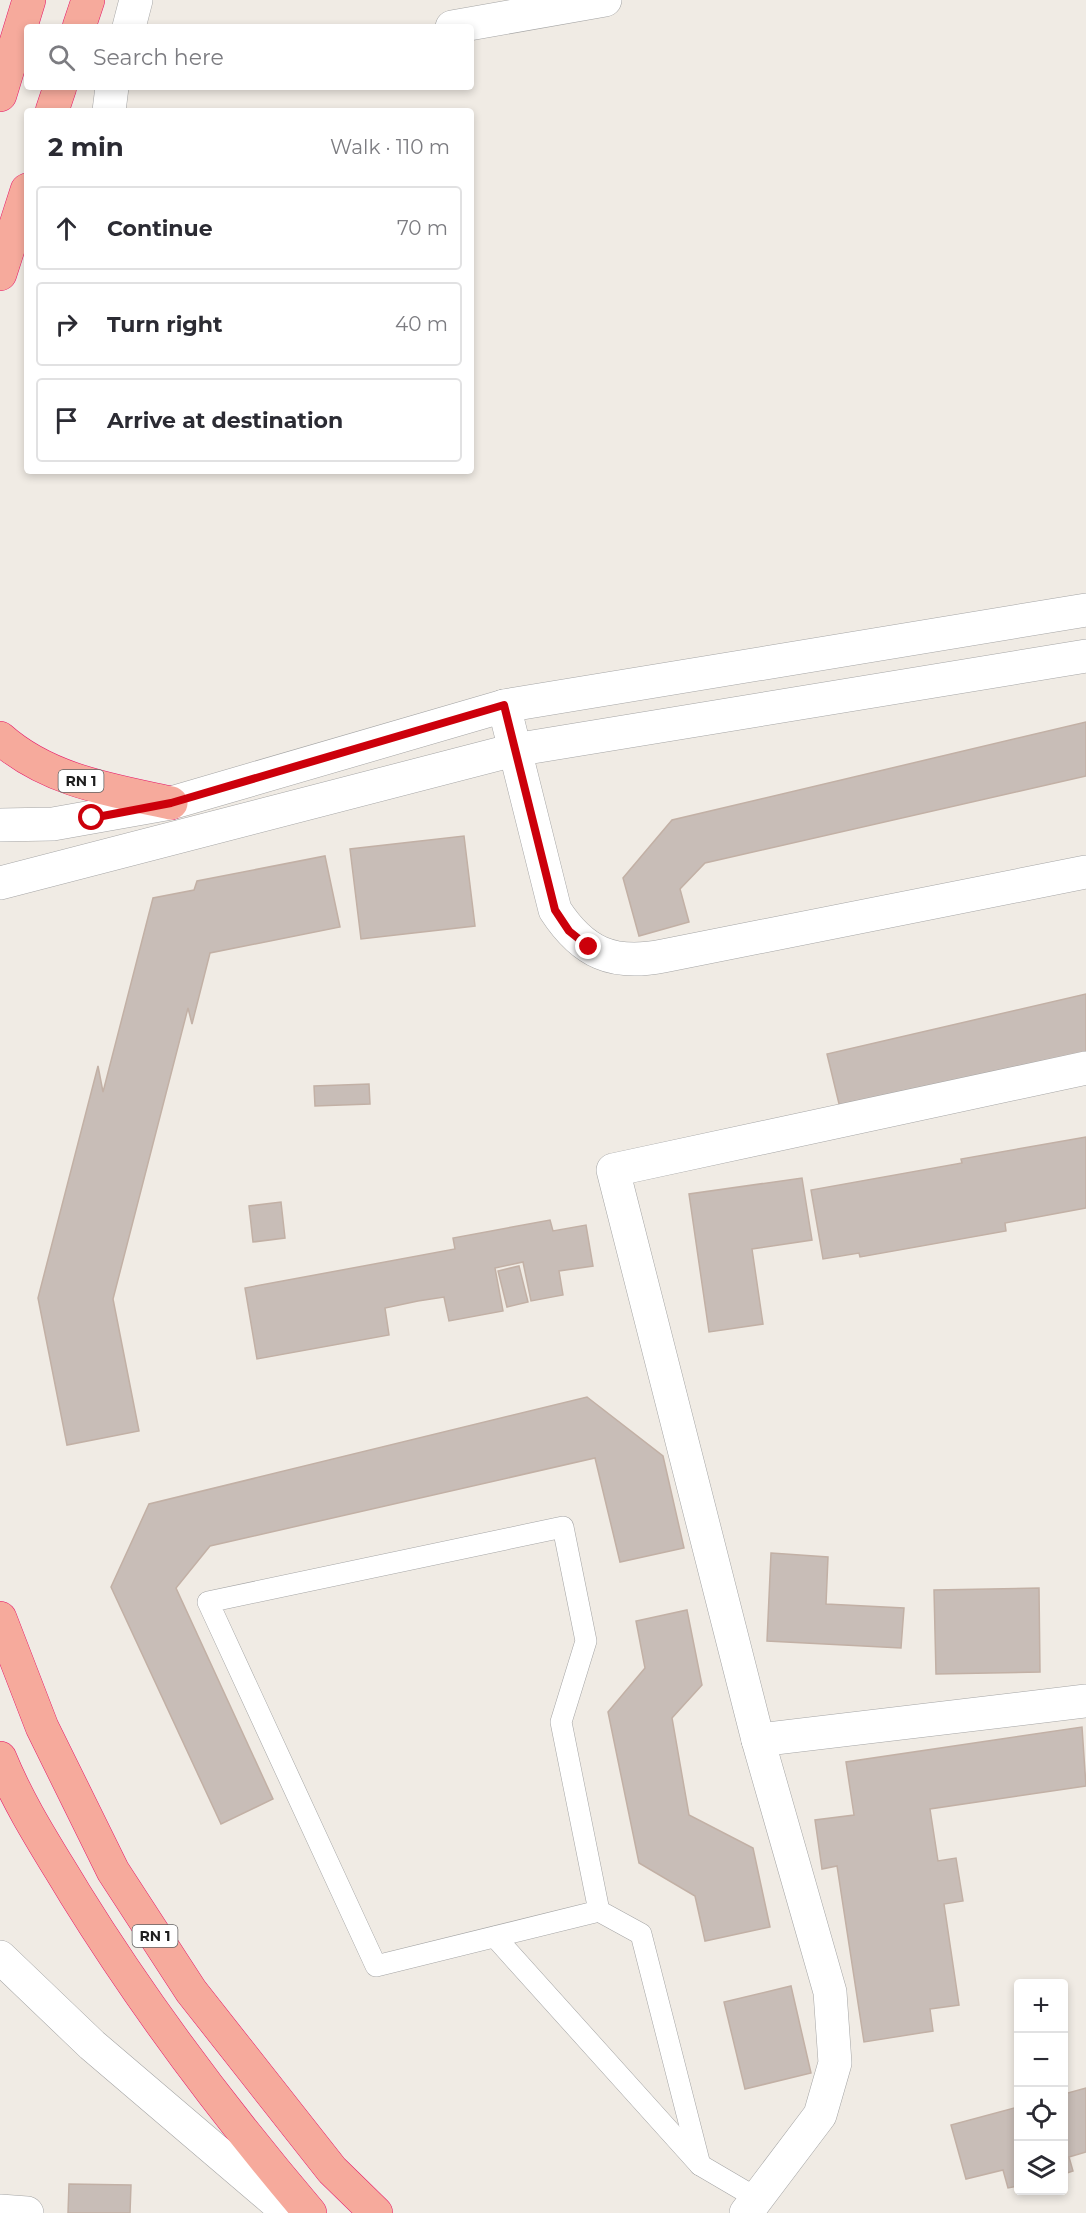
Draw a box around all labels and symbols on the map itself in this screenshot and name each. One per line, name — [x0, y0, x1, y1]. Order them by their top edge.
road number: RN 1 — [58, 770, 104, 792]
route start — [78, 804, 104, 830]
route end — [575, 933, 601, 959]
road number: RN 1 — [132, 1925, 178, 1947]

